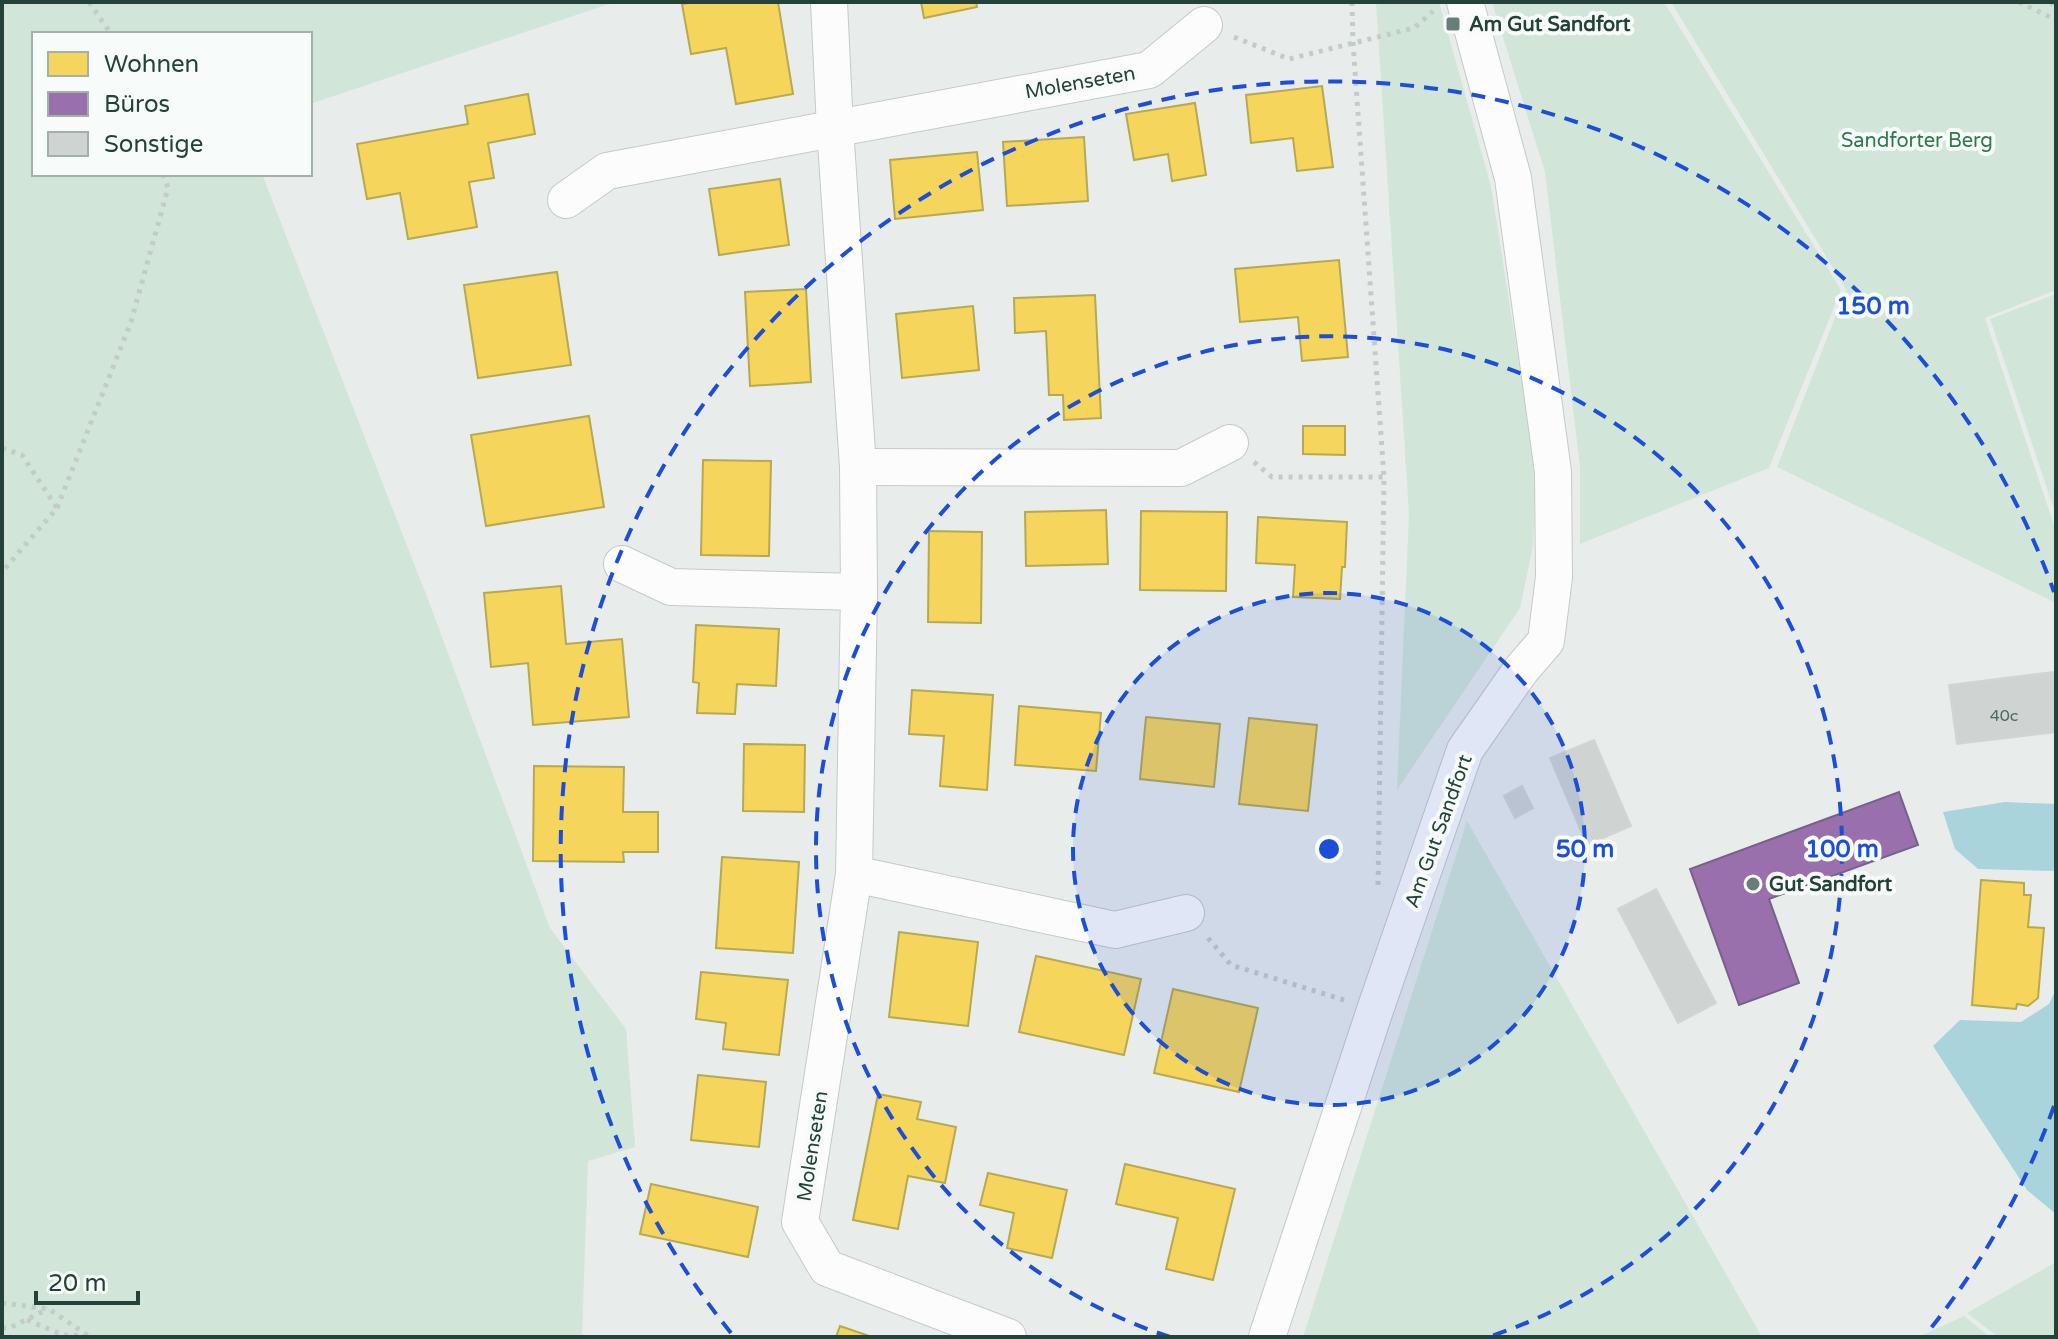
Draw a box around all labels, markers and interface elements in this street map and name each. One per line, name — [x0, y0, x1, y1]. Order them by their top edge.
place label: Am Gut Sandfort — [1469, 13, 1631, 37]
marker: Am Gut Sandfort — [1444, 15, 1462, 33]
legend — [32, 32, 312, 176]
text: Wohnen — [104, 50, 199, 79]
street label: Molenseten — [1023, 61, 1137, 104]
text: Büros — [104, 90, 170, 119]
park label: Sandforter Berg — [1841, 129, 1993, 153]
text: Sonstige — [104, 130, 203, 159]
text: 150 m — [1836, 292, 1910, 321]
house number: 40c — [1990, 706, 2018, 726]
street label: Am Gut Sandfort — [1400, 751, 1478, 911]
centre of rings — [1315, 835, 1343, 863]
text: 50 m — [1556, 835, 1614, 864]
text: 100 m — [1805, 835, 1879, 864]
place label: Gut Sandfort — [1769, 873, 1892, 897]
marker: Gut Sandfort — [1744, 875, 1762, 893]
street label: Molenseten — [792, 1089, 834, 1203]
scale bar — [36, 1255, 138, 1305]
text: 20 m — [48, 1269, 106, 1298]

